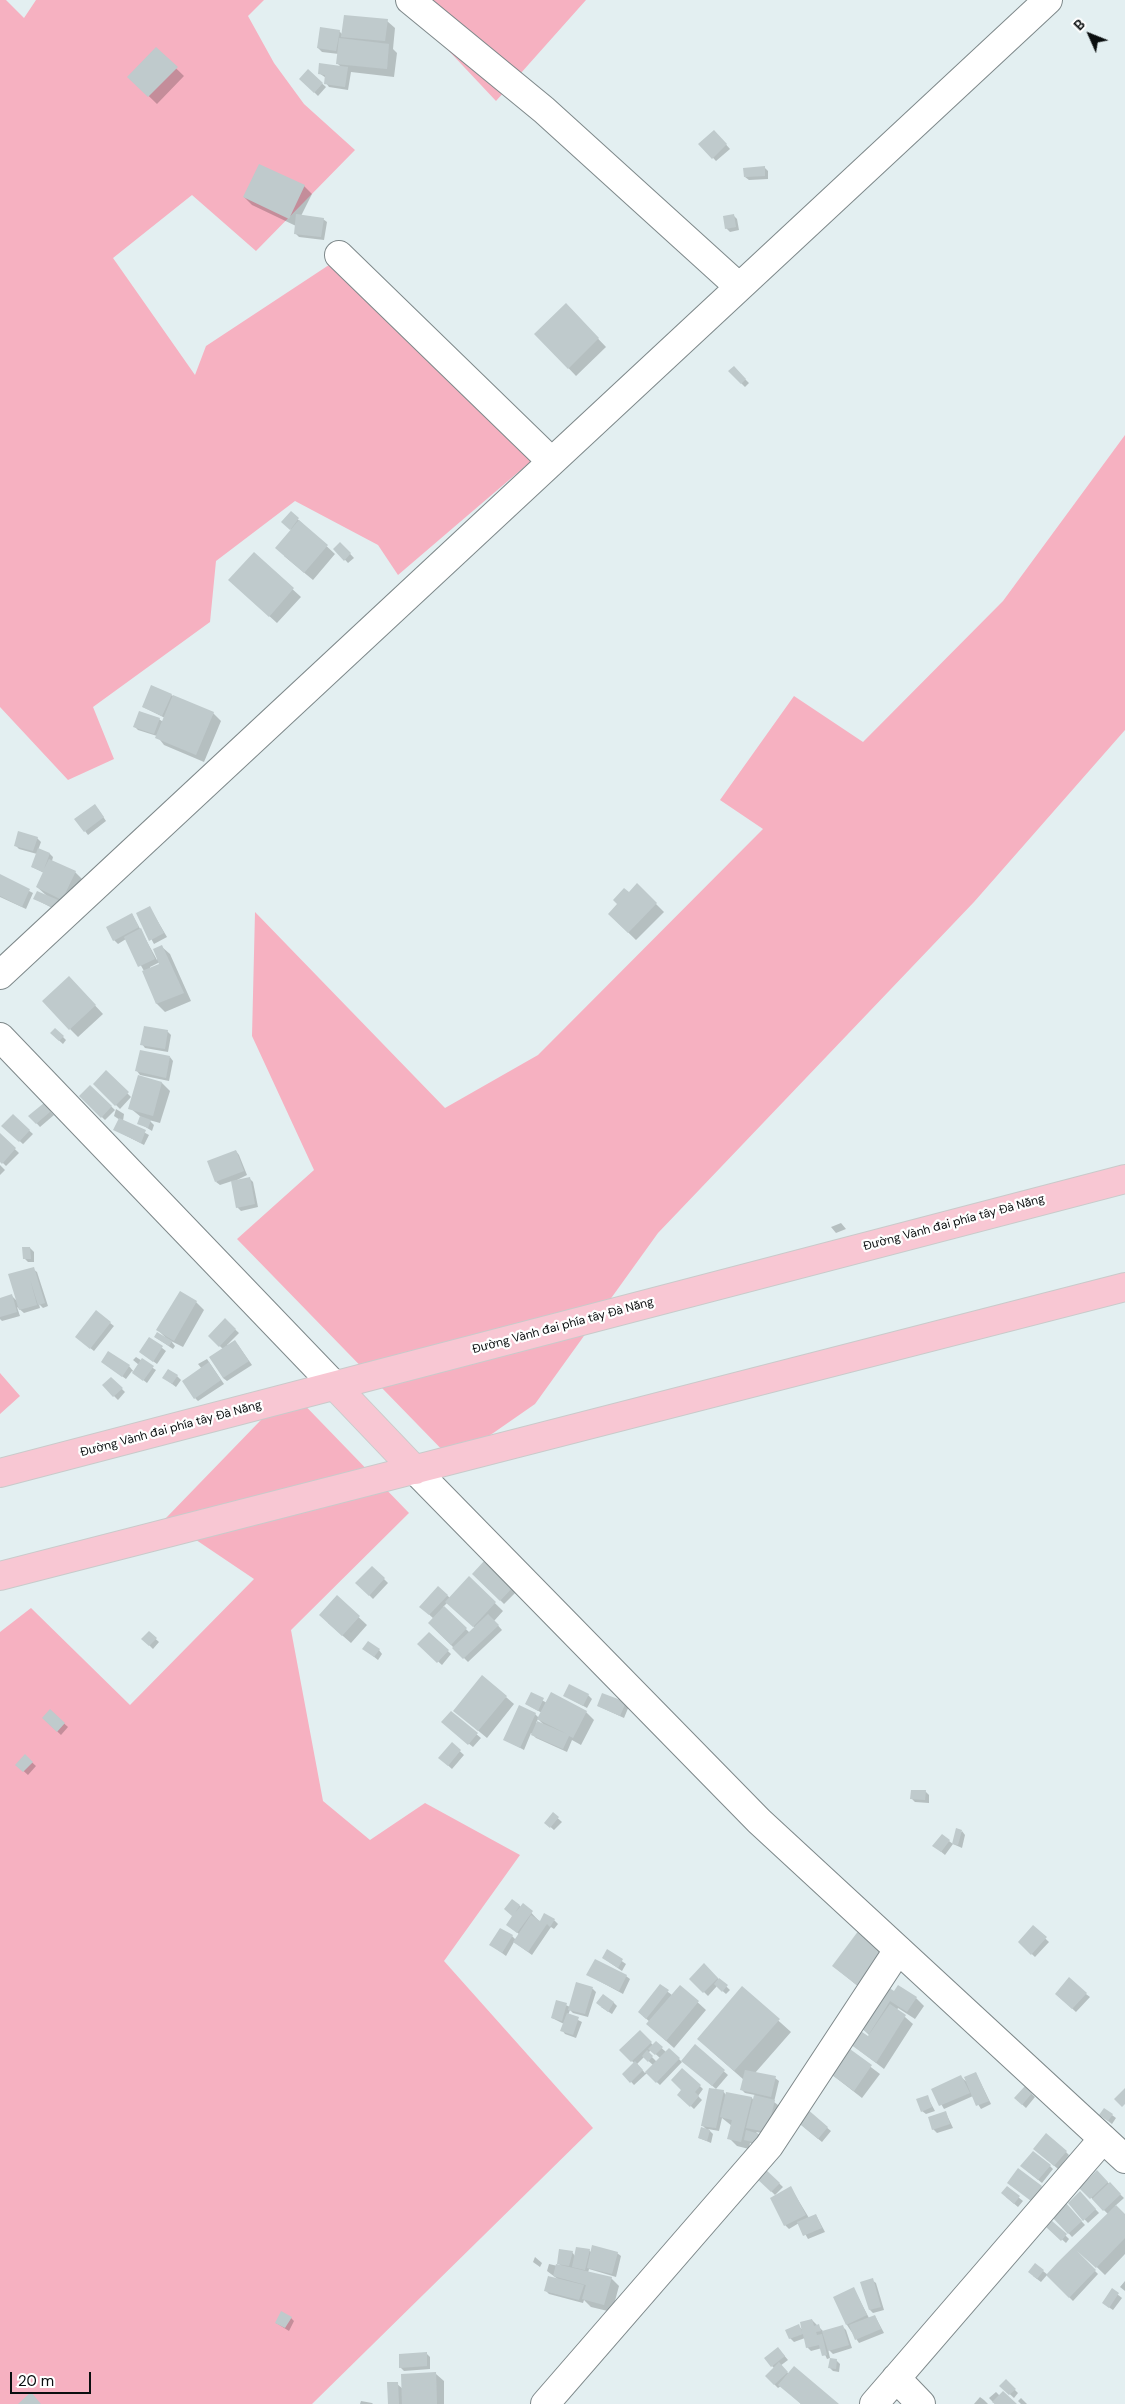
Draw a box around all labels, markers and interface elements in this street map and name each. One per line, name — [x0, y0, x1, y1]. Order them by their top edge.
north arrow — [1065, 10, 1115, 60]
text: B — [1070, 15, 1089, 34]
street label: Đường Vành đai phía tây Đà Nẵng — [862, 1192, 1046, 1254]
street label: Đường Vành đai phía tây Đà Nẵng — [471, 1295, 655, 1357]
street label: Đường Vành đai phía tây Đà Nẵng — [79, 1398, 263, 1460]
scale bar — [12, 2362, 94, 2394]
text: 20 m — [18, 2371, 54, 2391]

